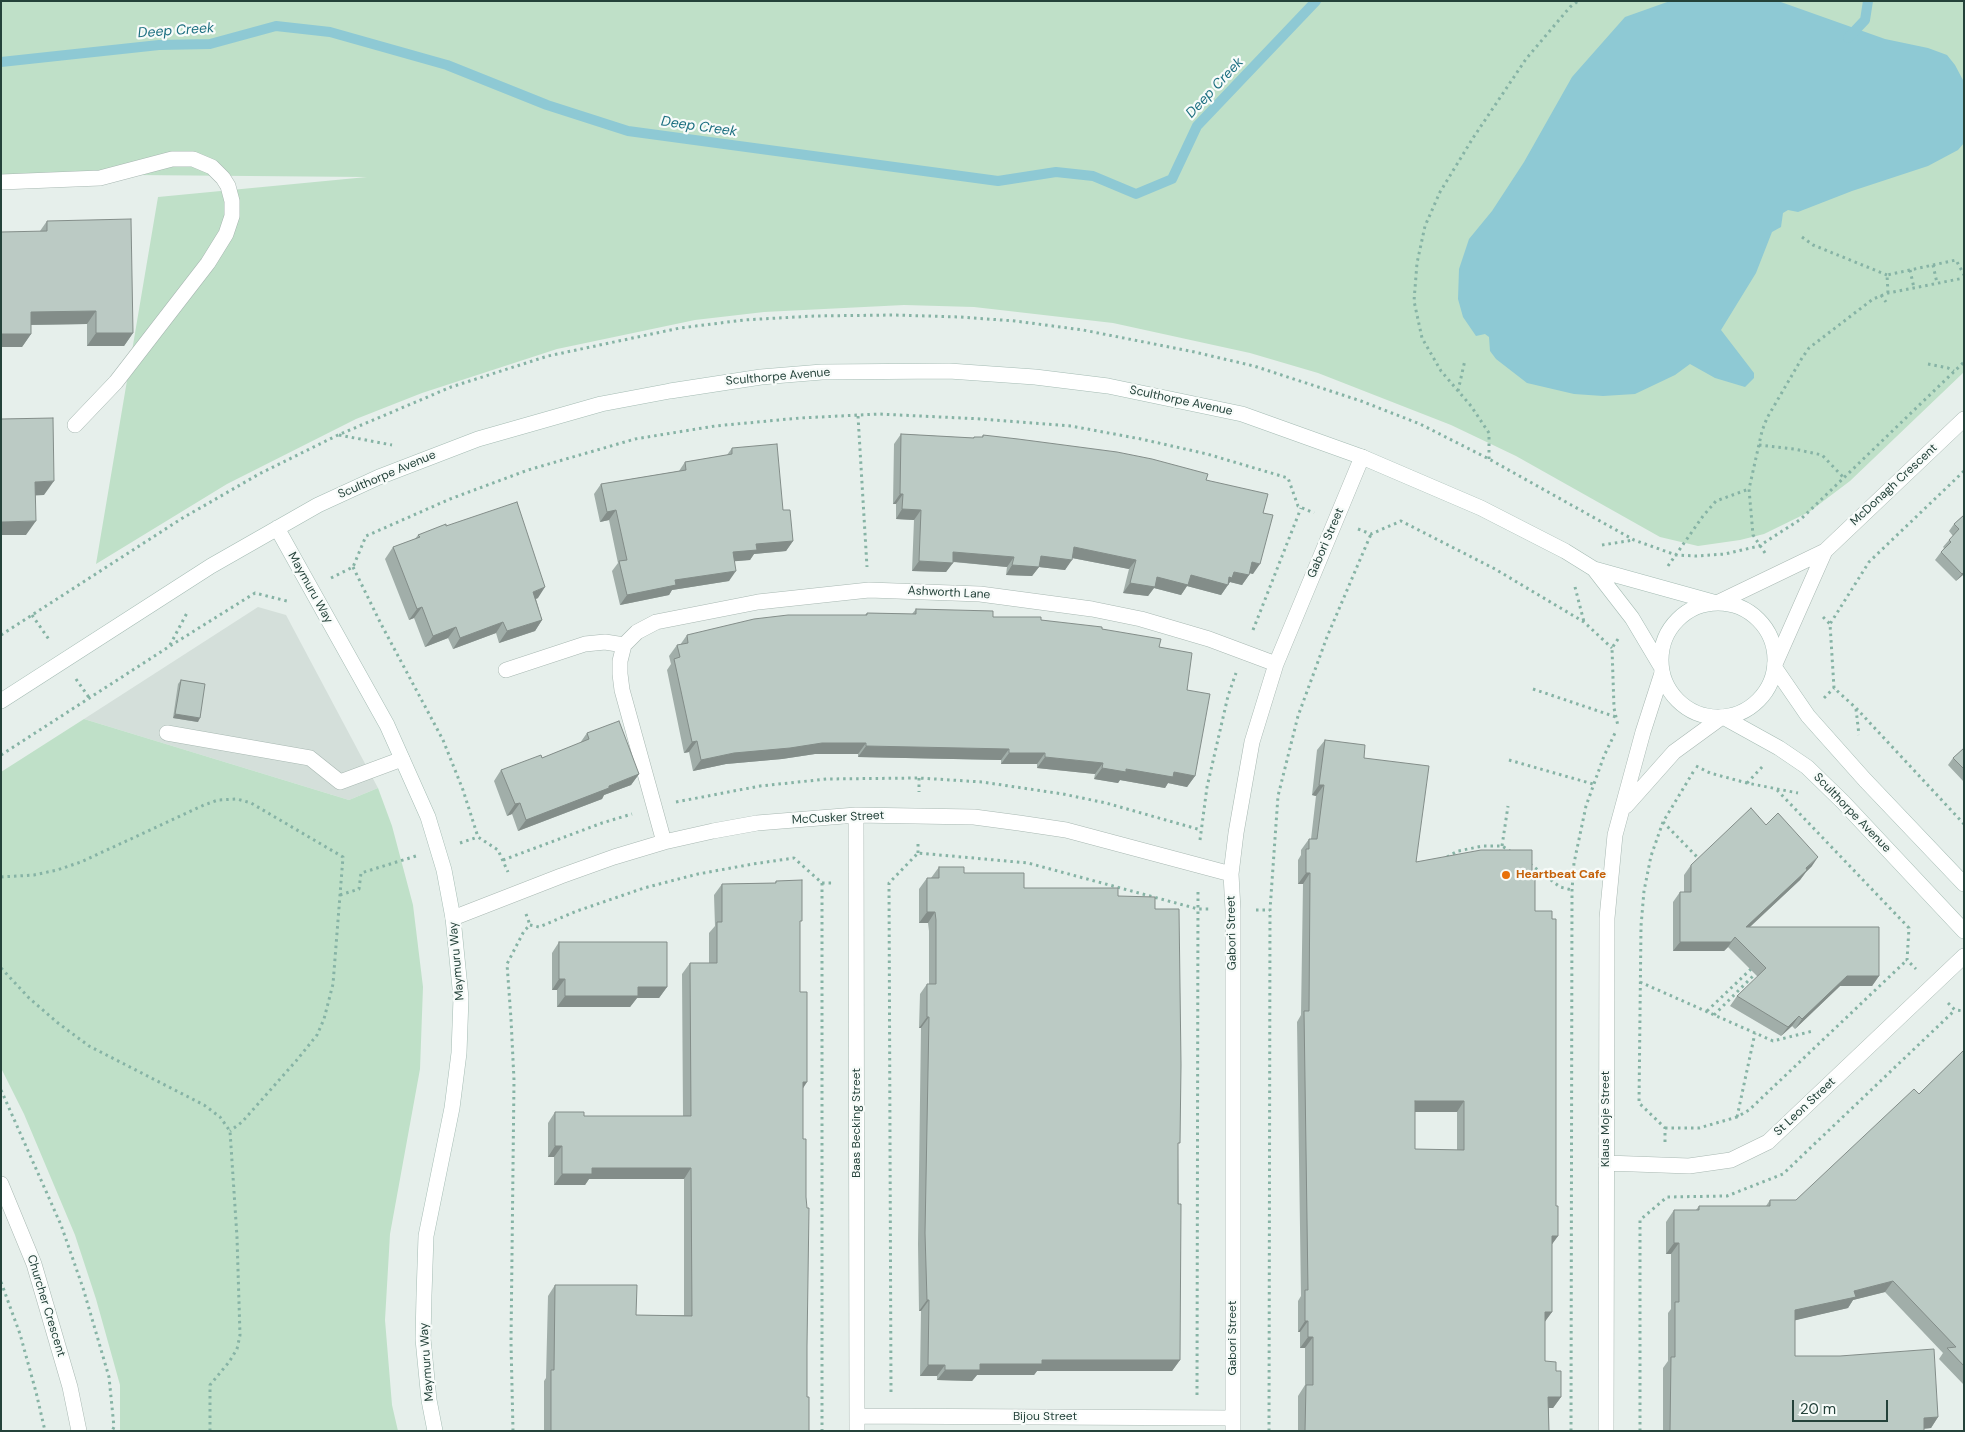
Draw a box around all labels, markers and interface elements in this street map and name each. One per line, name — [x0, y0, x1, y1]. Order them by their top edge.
water label: Deep Creek — [137, 20, 215, 42]
water label: Deep Creek — [1183, 54, 1247, 122]
water label: Deep Creek — [660, 113, 738, 141]
street label: Sculthorpe Avenue — [725, 365, 831, 389]
street label: Sculthorpe Avenue — [1128, 383, 1234, 419]
street label: McDonagh Crescent — [1848, 441, 1940, 529]
street label: Sculthorpe Avenue — [336, 448, 438, 502]
street label: Gabori Street — [1305, 506, 1347, 580]
street label: Maymuru Way — [284, 550, 336, 626]
street label: Ashworth Lane — [907, 584, 991, 602]
street label: Sculthorpe Avenue — [1810, 770, 1894, 856]
street label: McCusker Street — [791, 808, 885, 828]
place label: Heartbeat Cafe — [1516, 868, 1606, 882]
marker: Heartbeat Cafe — [1500, 869, 1512, 881]
street label: Gabori Street — [1224, 895, 1240, 971]
street label: Maymuru Way — [446, 921, 468, 1001]
street label: Baas Becking Street — [850, 1068, 864, 1178]
street label: Klaus Moje Street — [1599, 1071, 1613, 1167]
street label: St Leon Street — [1771, 1075, 1839, 1139]
street label: Churcher Crescent — [24, 1253, 68, 1359]
street label: Gabori Street — [1226, 1301, 1240, 1375]
street label: Maymuru Way — [417, 1322, 437, 1402]
scale bar — [1795, 1390, 1891, 1422]
text: 20 m — [1800, 1399, 1836, 1419]
street label: Bijou Street — [1013, 1410, 1077, 1424]

